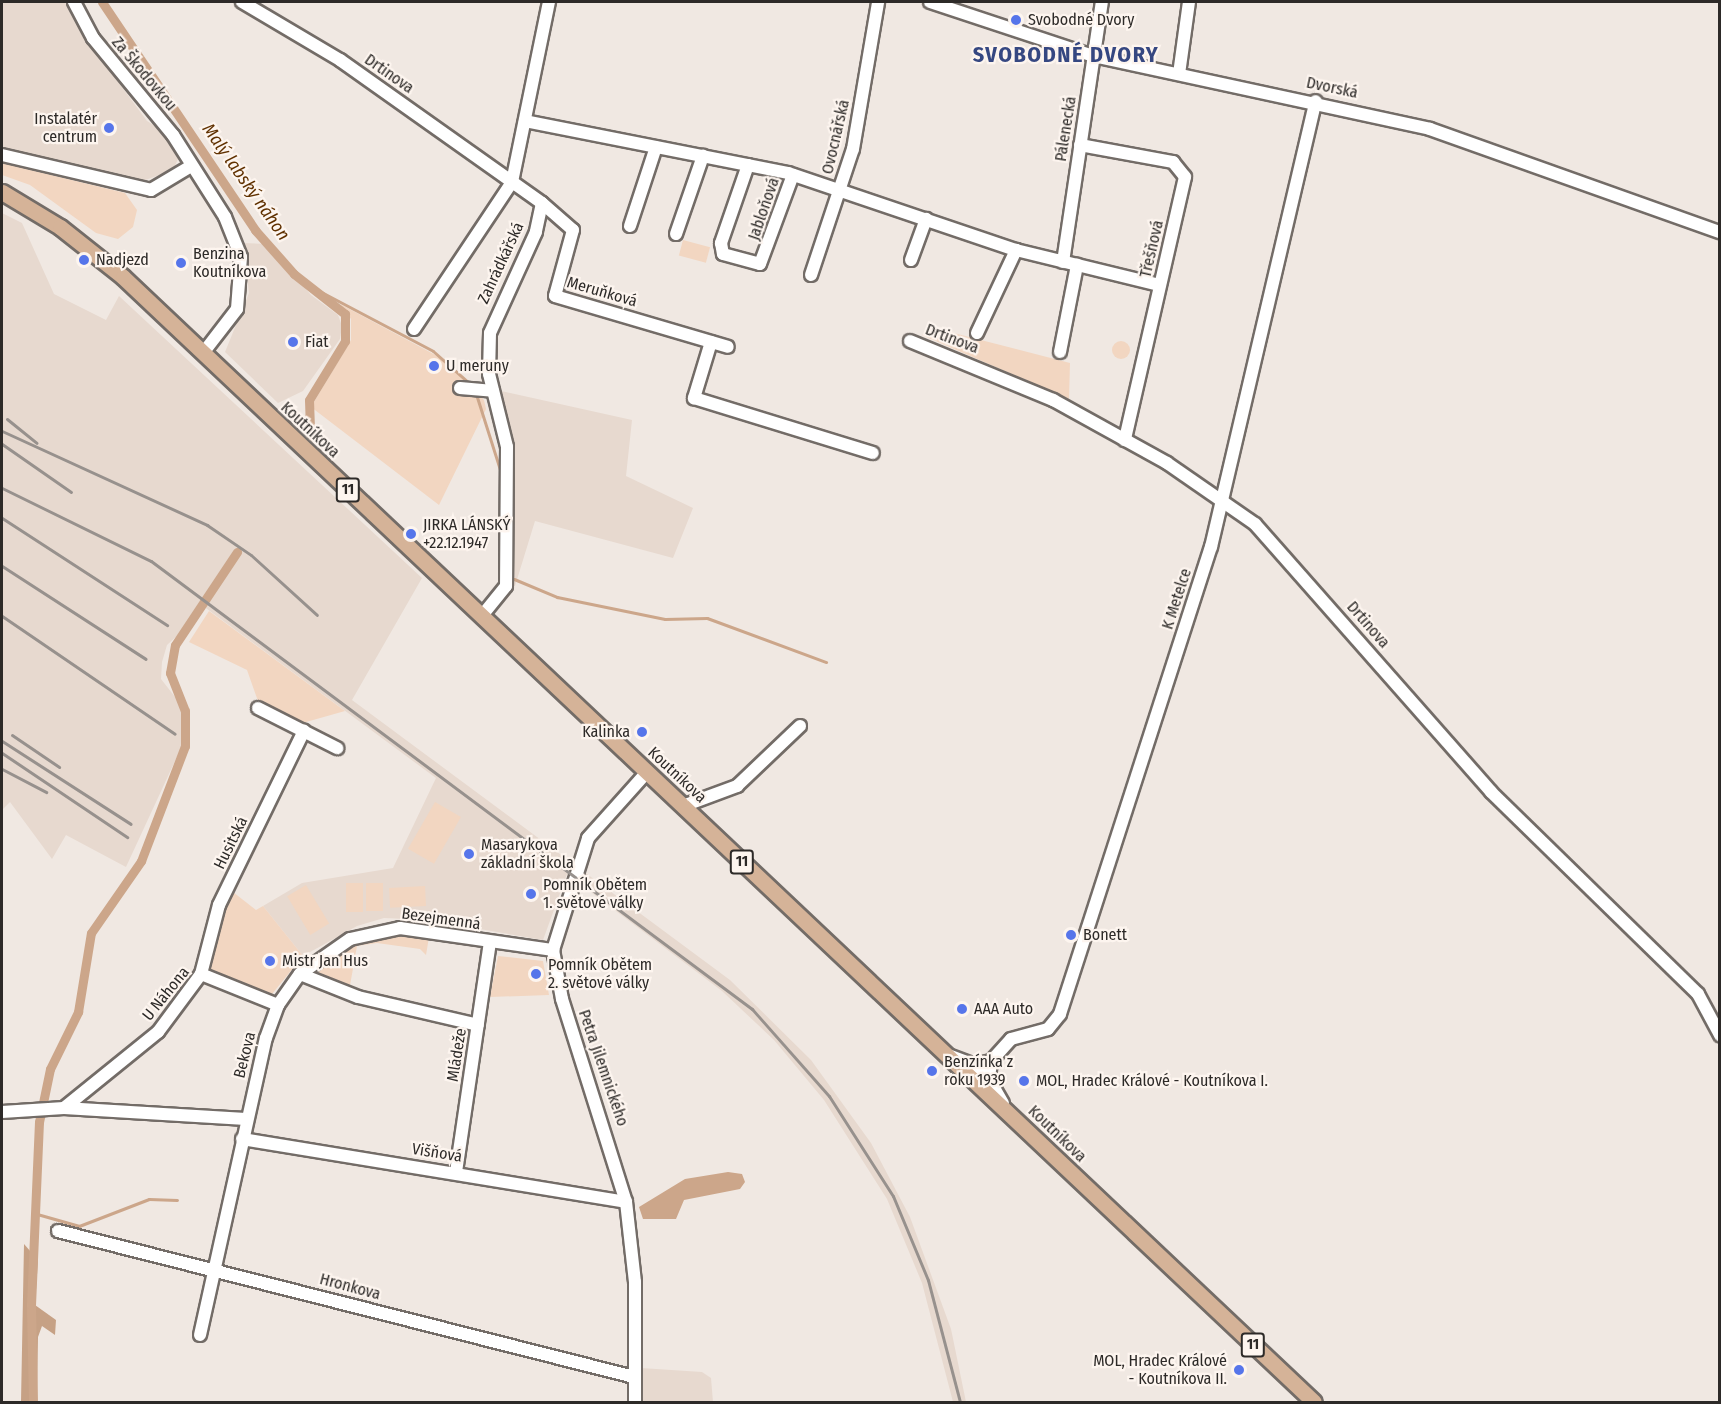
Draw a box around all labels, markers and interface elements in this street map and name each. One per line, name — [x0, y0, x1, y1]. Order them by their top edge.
place label: Svobodné Dvory — [1028, 10, 1134, 30]
marker: Svobodné Dvory — [1009, 13, 1023, 27]
street label: Za Škodovkou — [107, 33, 181, 115]
district label: SVOBODNÉ DVORY — [973, 42, 1159, 68]
street label: Drtinova — [361, 50, 417, 98]
street label: Dvorská — [1305, 73, 1359, 103]
street label: Pálenecká — [1051, 95, 1081, 163]
street label: Ovocnářská — [818, 98, 854, 176]
place label: Instalatér centrum — [34, 109, 97, 147]
water label: Malý labský náhon — [198, 119, 294, 245]
marker: Instalatér centrum — [102, 121, 116, 135]
street label: Jabloňová — [744, 175, 784, 243]
street label: Třešňová — [1136, 218, 1168, 280]
street label: Zahrádkářská — [474, 219, 528, 307]
place label: Benzina Koutníkova — [193, 244, 266, 282]
place label: Nadjezd — [96, 250, 149, 270]
marker: Nadjezd — [77, 253, 91, 267]
marker: Benzina Koutníkova — [174, 256, 188, 270]
street label: Meruňková — [565, 273, 639, 311]
street label: Drtinova — [923, 320, 981, 358]
place label: Fiat — [305, 332, 329, 352]
marker: Fiat — [286, 335, 300, 349]
place label: U meruny — [446, 356, 509, 376]
marker: U meruny — [427, 359, 441, 373]
street label: Koutníkova — [277, 398, 343, 462]
road number: 11 — [334, 478, 362, 502]
place label: JIRKA LÁNSKÝ +22.12.1947 — [423, 515, 511, 553]
marker: JIRKA LÁNSKÝ +22.12.1947 — [404, 527, 418, 541]
street label: K Metelce — [1158, 566, 1196, 632]
street label: Drtinova — [1342, 598, 1394, 652]
place label: Kalinka — [582, 722, 630, 742]
marker: Kalinka — [635, 725, 649, 739]
street label: Koutníkova — [644, 743, 710, 807]
street label: Husitská — [210, 814, 252, 872]
place label: Masarykova základní škola — [481, 835, 574, 873]
marker: Masarykova základní škola — [462, 847, 476, 861]
road number: 11 — [728, 850, 756, 874]
place label: Pomník Obětem 1. světové války — [543, 875, 647, 913]
marker: Pomník Obětem 1. světové války — [524, 887, 538, 901]
street label: Bezejmenná — [400, 904, 482, 934]
place label: Bonett — [1083, 925, 1127, 945]
marker: Bonett — [1064, 928, 1078, 942]
place label: Mistr Jan Hus — [282, 951, 368, 971]
marker: Mistr Jan Hus — [263, 954, 277, 968]
place label: Pomník Obětem 2. světové války — [548, 955, 652, 993]
street label: U Náhona — [138, 963, 194, 1025]
marker: Pomník Obětem 2. světové války — [529, 967, 543, 981]
place label: AAA Auto — [974, 999, 1033, 1019]
marker: AAA Auto — [955, 1002, 969, 1016]
street label: Petra Jilemnického — [574, 1007, 632, 1129]
street label: Mládeže — [443, 1027, 471, 1083]
street label: Bekova — [230, 1030, 260, 1080]
place label: Benzínka z roku 1939 — [944, 1052, 1013, 1090]
marker: Benzínka z roku 1939 — [925, 1064, 939, 1078]
place label: MOL, Hradec Králové - Koutníkova I. — [1036, 1071, 1268, 1091]
marker: MOL, Hradec Králové - Koutníkova I. — [1017, 1074, 1031, 1088]
street label: Koutníkova — [1024, 1102, 1090, 1166]
street label: Višňová — [411, 1140, 463, 1166]
street label: Hronkova — [318, 1270, 382, 1304]
road number: 11 — [1240, 1333, 1266, 1357]
place label: MOL, Hradec Králové - Koutníkova II. — [1093, 1351, 1227, 1389]
marker: MOL, Hradec Králové - Koutníkova II. — [1232, 1363, 1246, 1377]

